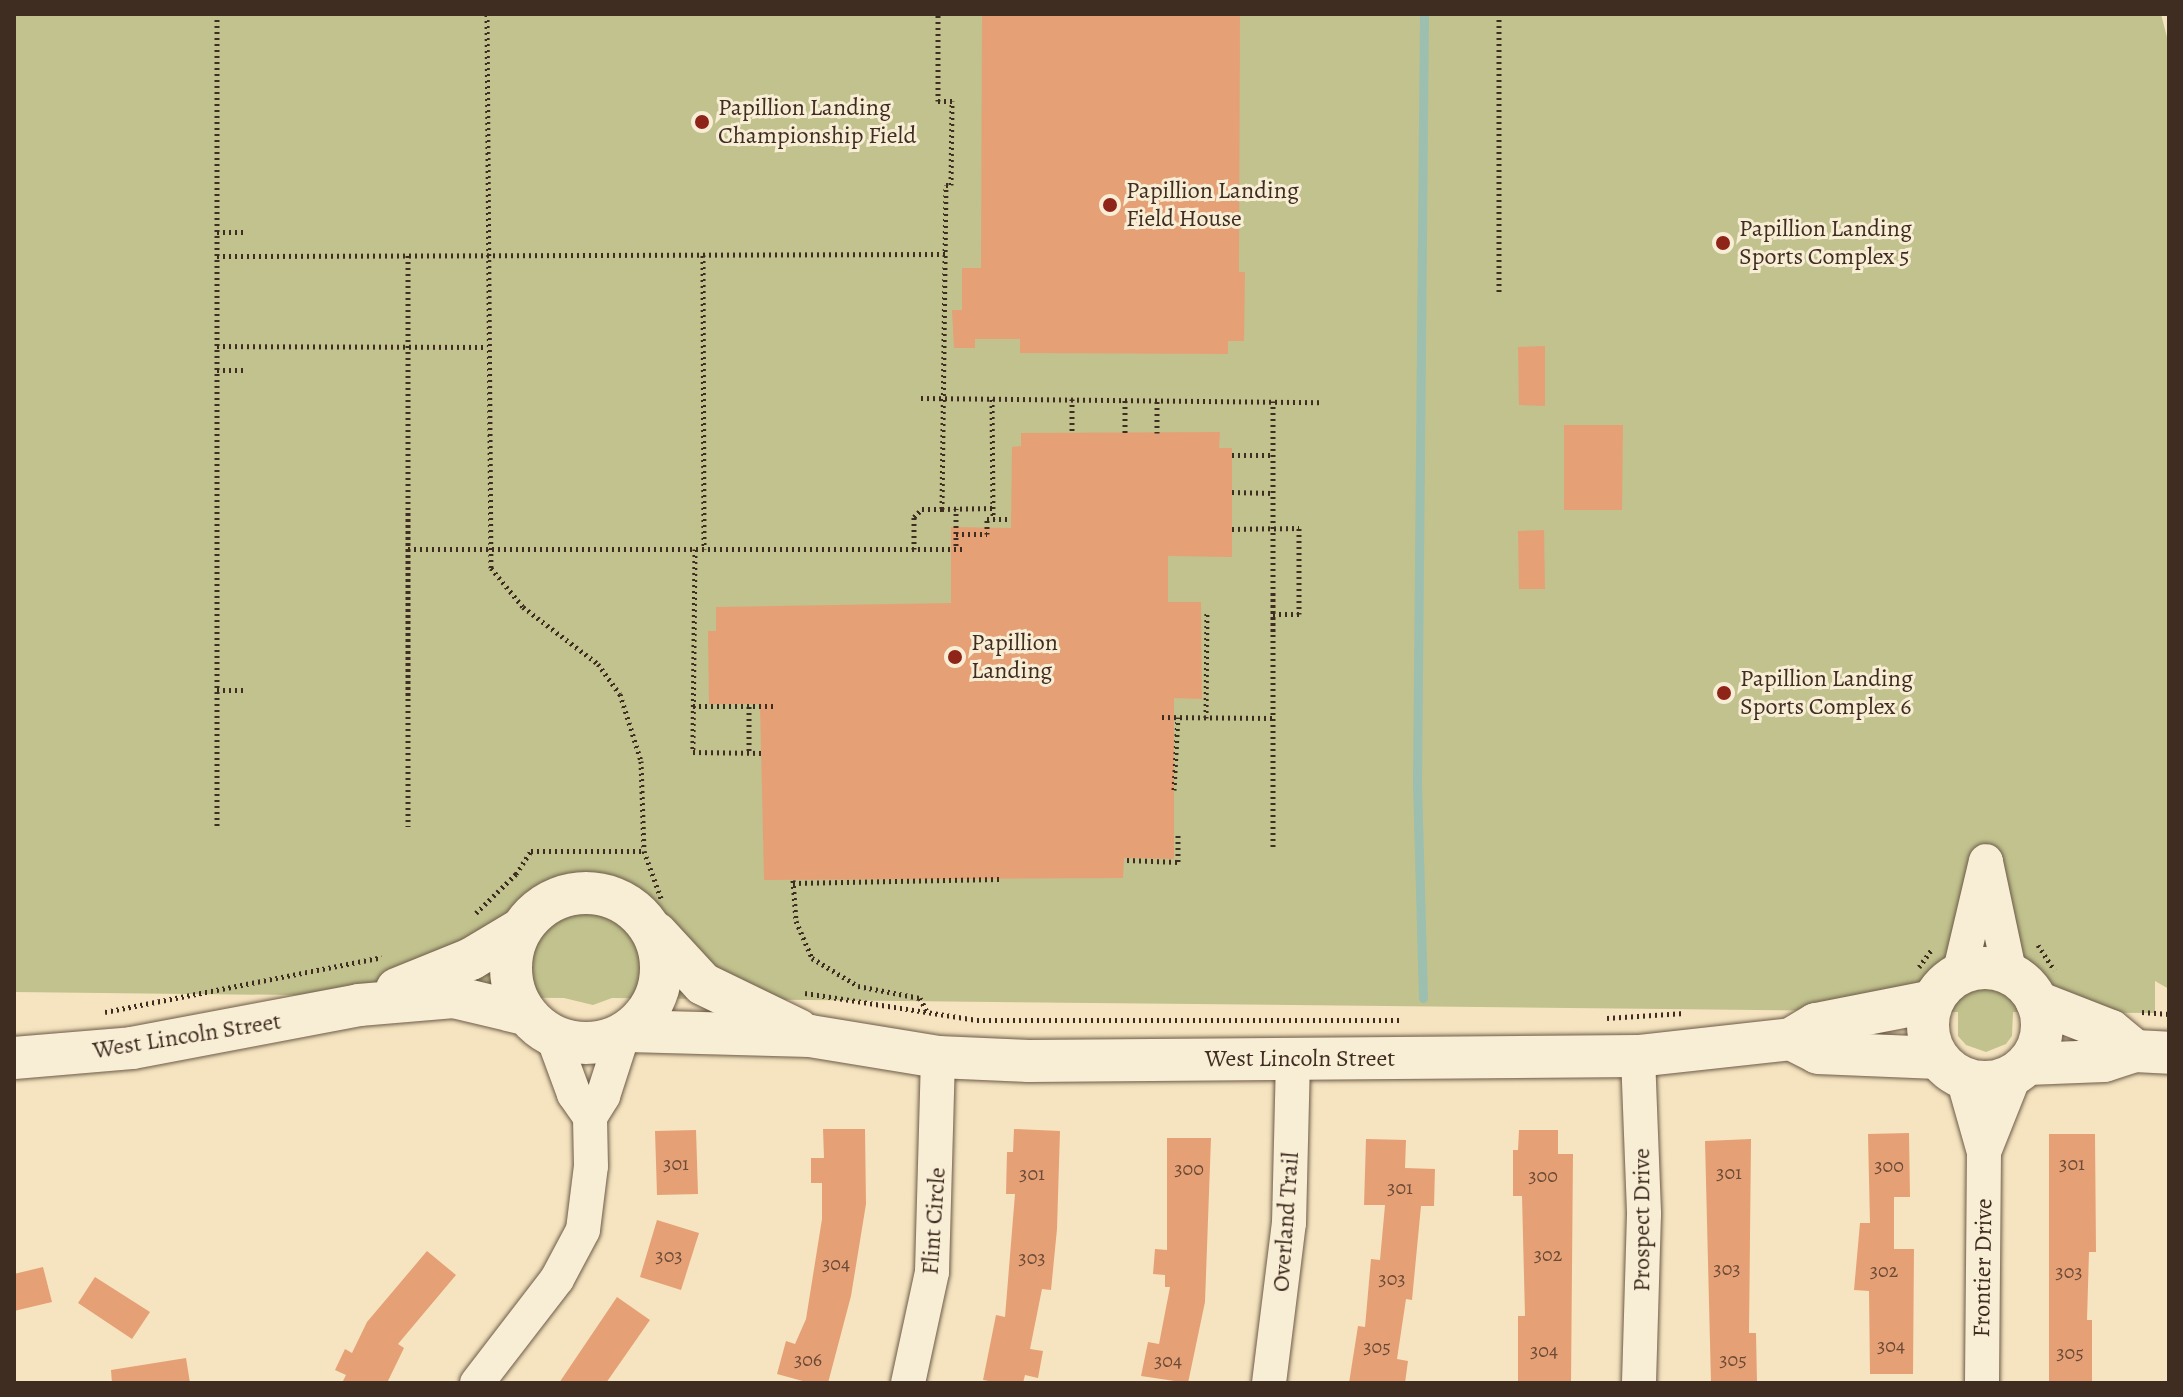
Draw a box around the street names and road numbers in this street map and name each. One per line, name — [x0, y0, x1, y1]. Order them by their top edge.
street label: West Lincoln Street — [91, 1007, 283, 1065]
street label: West Lincoln Street — [1205, 1045, 1395, 1073]
street label: Prospect Drive — [1628, 1148, 1656, 1292]
street label: Overland Trail — [1267, 1151, 1305, 1293]
street label: Flint Circle — [916, 1166, 952, 1276]
street label: Frontier Drive — [1967, 1198, 1999, 1338]

